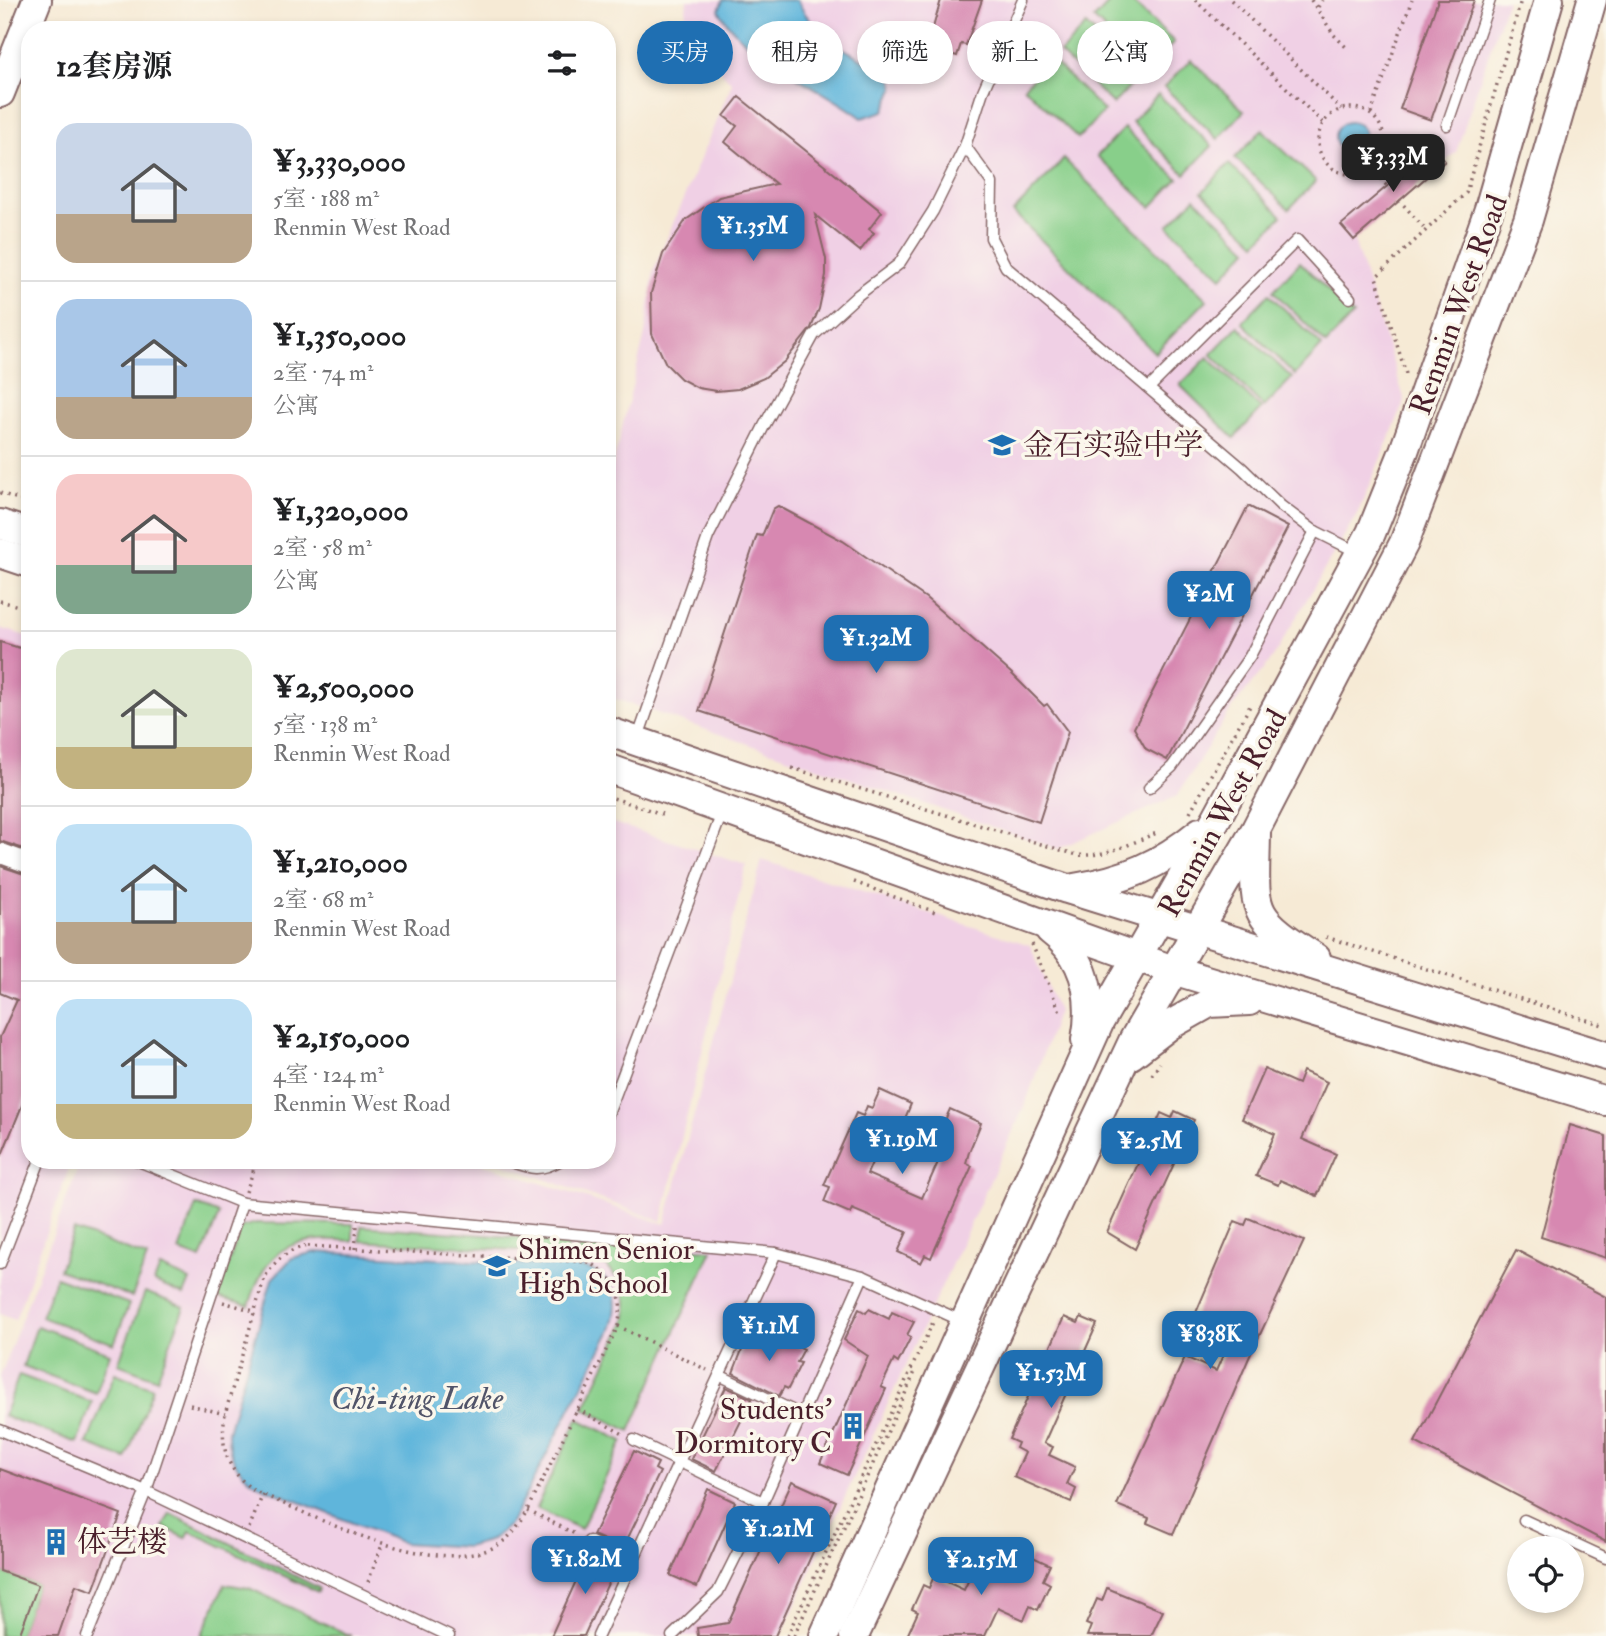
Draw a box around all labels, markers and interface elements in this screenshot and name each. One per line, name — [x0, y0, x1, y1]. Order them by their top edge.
chip: 买房 — [637, 21, 733, 84]
chip: 租房 — [747, 21, 843, 84]
chip: 筛选 — [857, 21, 953, 84]
chip: 新上 — [967, 21, 1063, 84]
chip: 公寓 — [1077, 21, 1173, 84]
icon: filters — [543, 44, 581, 82]
text: 12套房源 — [56, 48, 172, 85]
pin: ¥3.33M — [1336, 134, 1450, 194]
text: ¥3.33M — [1358, 142, 1428, 171]
text: ¥3,330,000 — [273, 143, 406, 180]
icon: home — [112, 151, 196, 235]
text: 5室 · 188 m² — [273, 184, 379, 213]
street label: Renmin West Road — [1402, 190, 1516, 420]
pin: ¥1.35M — [696, 204, 810, 263]
text: ¥1.35M — [717, 211, 789, 240]
text: Renmin West Road — [273, 213, 451, 242]
text: ¥1,350,000 — [273, 317, 406, 354]
icon: home — [112, 327, 196, 411]
text: 2室 · 74 m² — [273, 358, 373, 387]
text: 公寓 — [273, 391, 319, 420]
place label: 金石实验中学 — [1023, 427, 1203, 464]
school or university icon: 金石实验中学 — [987, 430, 1017, 460]
text: ¥1,320,000 — [273, 492, 409, 529]
icon: home — [112, 502, 196, 586]
text: 2室 · 58 m² — [273, 533, 372, 562]
text: 公寓 — [273, 566, 319, 595]
pin: ¥2M — [1175, 572, 1243, 631]
text: ¥2M — [1183, 579, 1235, 608]
pin: ¥1.32M — [819, 616, 933, 675]
text: ¥1.32M — [840, 623, 912, 652]
text: ¥2,500,000 — [273, 669, 414, 706]
icon: home — [112, 677, 196, 761]
street label: Renmin West Road — [1151, 703, 1295, 923]
text: 5室 · 138 m² — [273, 710, 377, 739]
text: Renmin West Road — [273, 739, 451, 768]
text: ¥1,210,000 — [273, 844, 408, 881]
icon: home — [112, 852, 196, 936]
text: 2室 · 68 m² — [273, 885, 373, 914]
text: Renmin West Road — [273, 914, 451, 943]
text: ¥2,150,000 — [273, 1019, 410, 1056]
icon: home — [112, 1027, 196, 1111]
text: 4室 · 124 m² — [273, 1060, 384, 1089]
text: Renmin West Road — [273, 1089, 451, 1118]
pin: ¥1.19M — [845, 1116, 959, 1176]
pin: ¥2.5M — [1101, 1118, 1199, 1178]
text: ¥1.19M — [866, 1124, 938, 1153]
text: ¥2.5M — [1117, 1126, 1183, 1155]
place label: Shimen Senior High School — [518, 1231, 694, 1302]
school or university icon: Shimen Senior High School — [482, 1251, 512, 1281]
pin: ¥1.1M — [720, 1304, 818, 1363]
text: ¥1.1M — [739, 1311, 799, 1340]
pin: ¥838K — [1161, 1312, 1259, 1371]
text: ¥838K — [1178, 1319, 1242, 1348]
pin: ¥1.53M — [994, 1350, 1108, 1410]
text: ¥1.53M — [1016, 1358, 1086, 1387]
water label: Chi-ting Lake — [331, 1379, 504, 1419]
place label: Students' Dormitory C — [674, 1391, 832, 1462]
building icon: Students' Dormitory C — [838, 1411, 868, 1441]
pin: ¥1.21M — [721, 1506, 835, 1566]
text: ¥1.21M — [742, 1514, 814, 1543]
place label: 体艺楼 — [77, 1524, 167, 1561]
building icon: 体艺楼 — [41, 1527, 71, 1557]
pin: ¥1.82M — [528, 1536, 642, 1596]
map controls — [1507, 1536, 1584, 1613]
button: locate — [1507, 1536, 1584, 1613]
pin: ¥2.15M — [924, 1538, 1038, 1597]
text: ¥1.82M — [548, 1544, 622, 1573]
text: ¥2.15M — [944, 1545, 1018, 1574]

